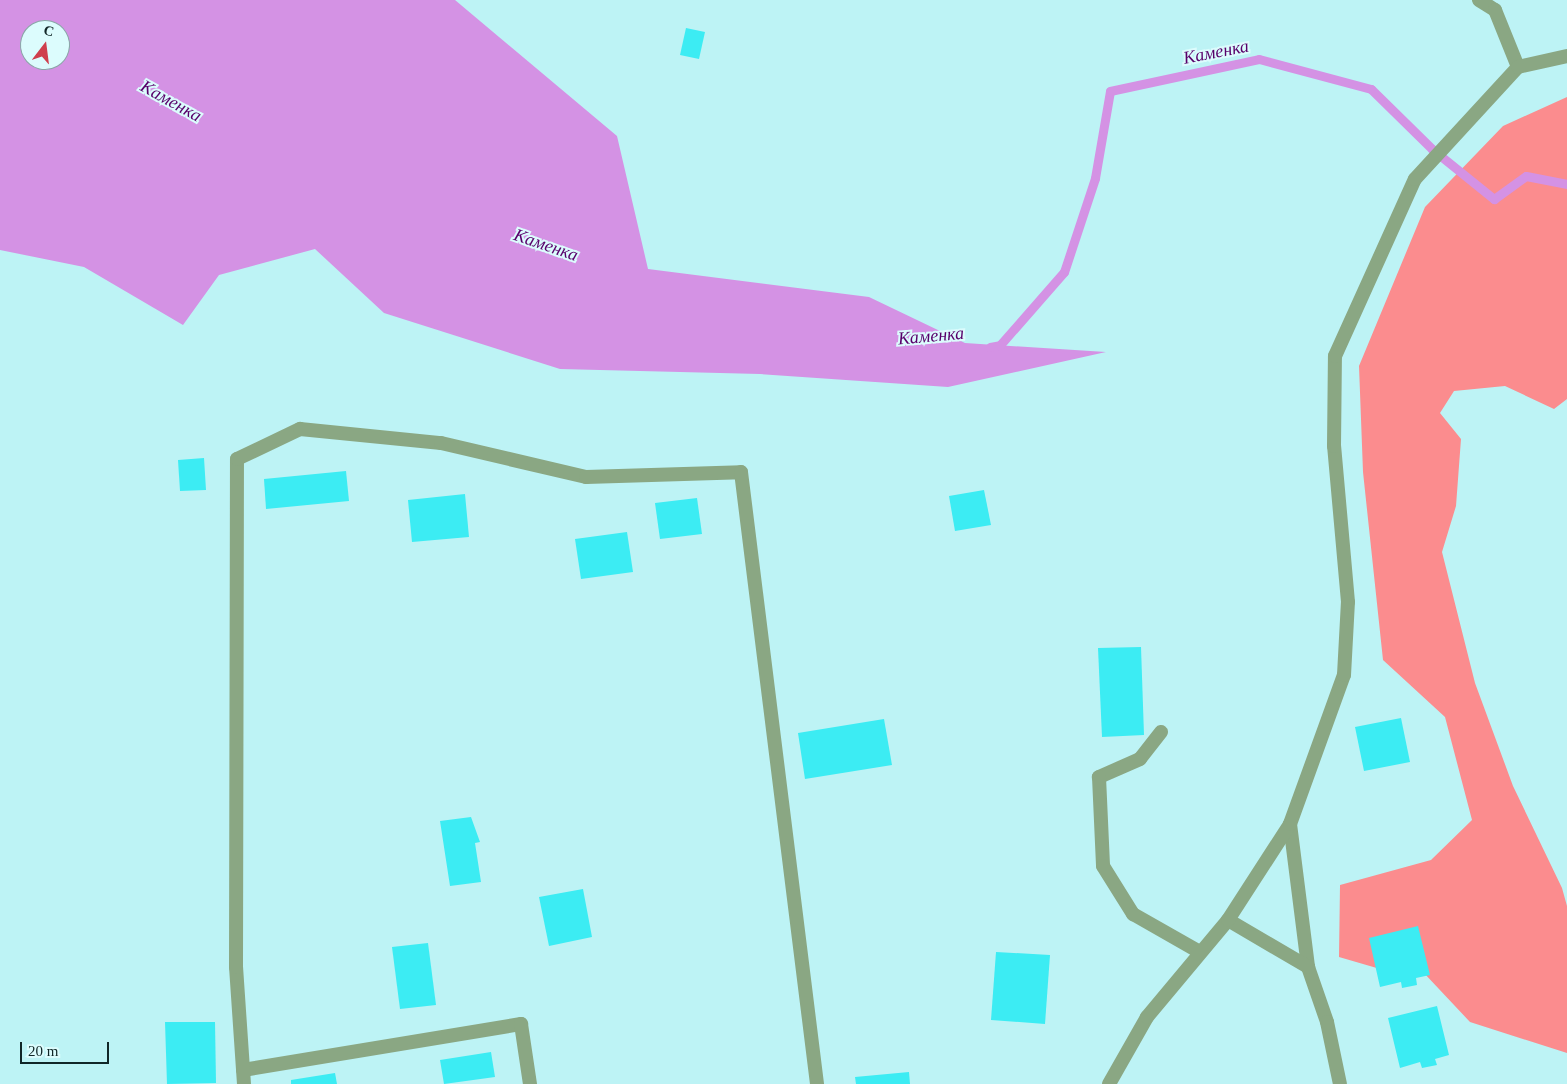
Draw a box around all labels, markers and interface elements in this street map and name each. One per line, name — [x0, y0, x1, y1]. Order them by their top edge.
north arrow — [20, 20, 70, 70]
text: С — [42, 22, 56, 40]
water label: Каменка — [1181, 35, 1251, 69]
water label: Каменка — [137, 75, 205, 127]
water label: Каменка — [511, 224, 581, 266]
water label: Каменка — [897, 322, 965, 350]
scale bar — [22, 1032, 111, 1064]
text: 20 m — [28, 1043, 58, 1059]

